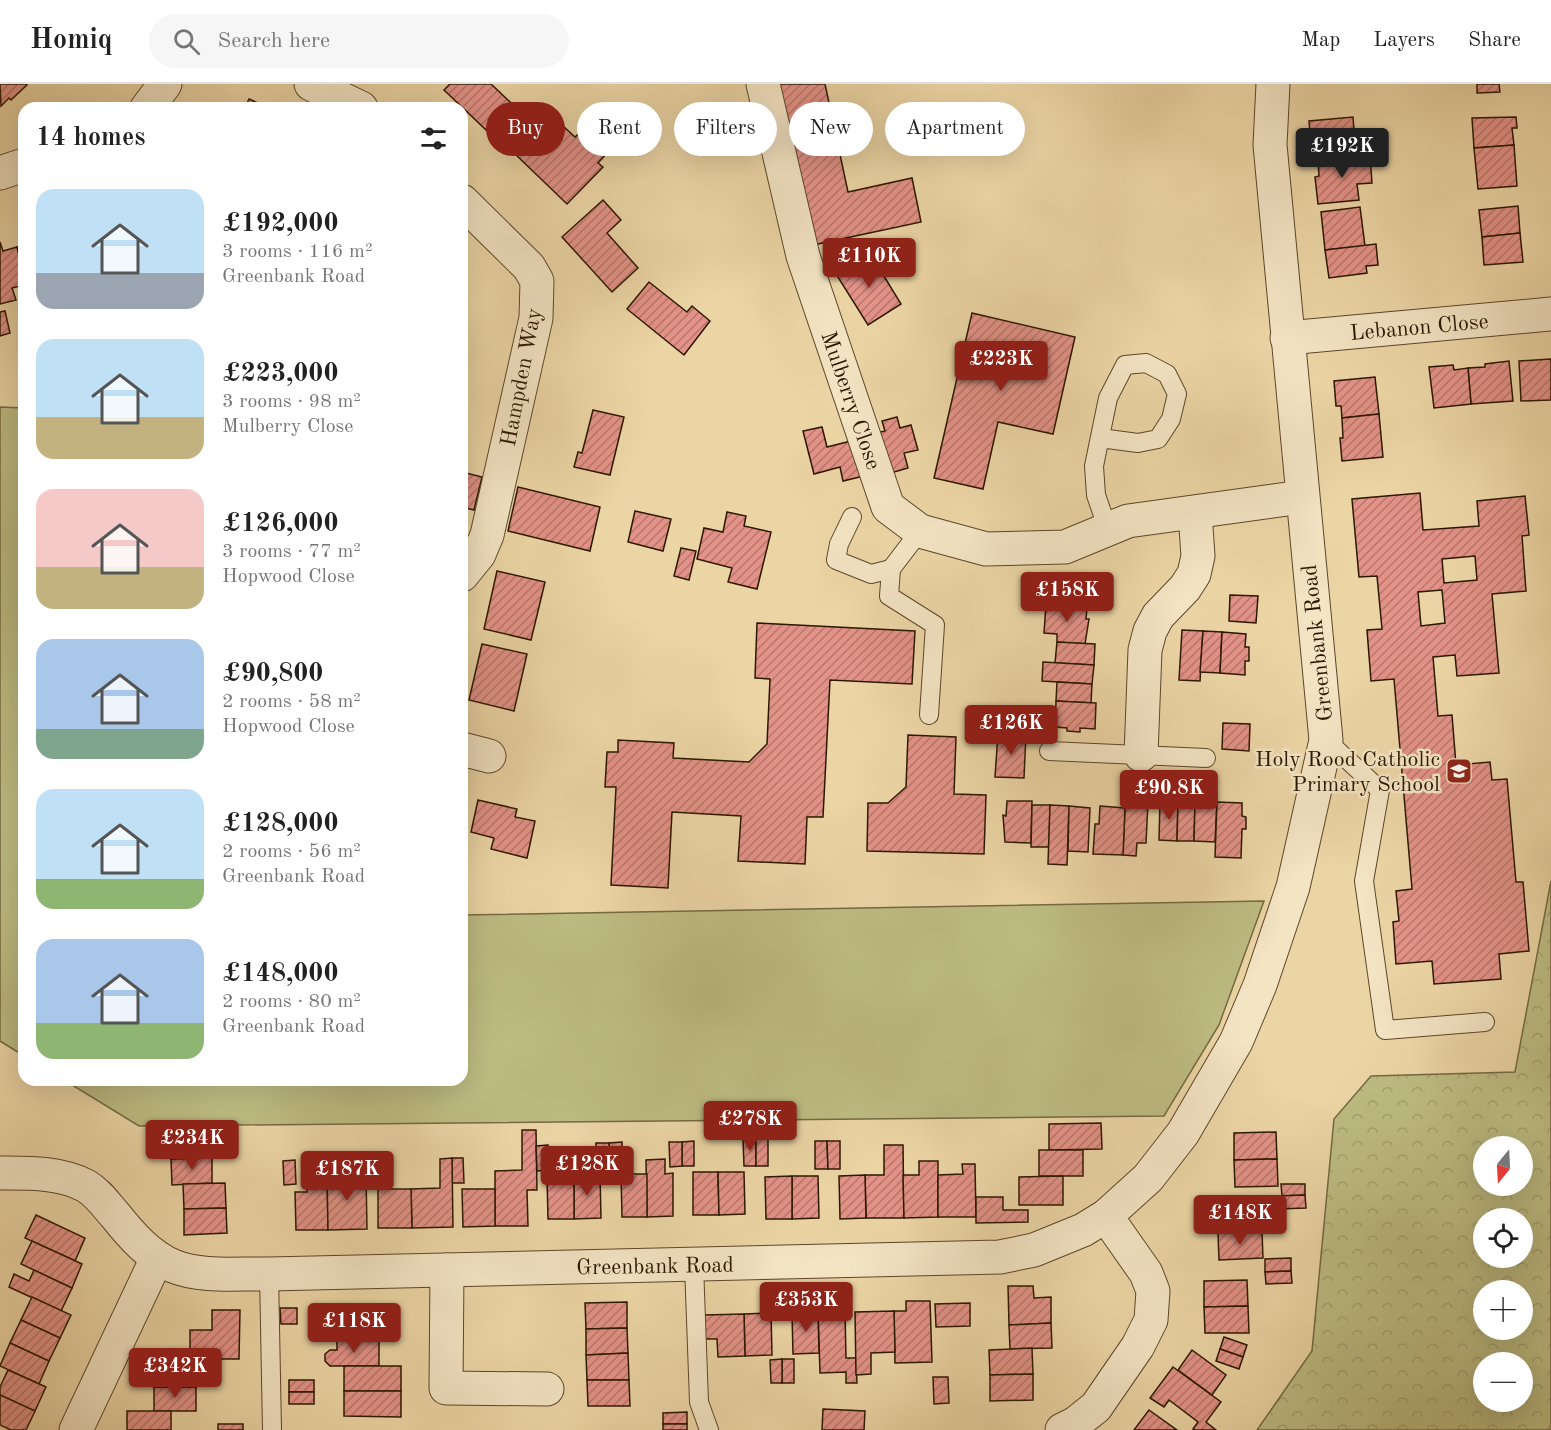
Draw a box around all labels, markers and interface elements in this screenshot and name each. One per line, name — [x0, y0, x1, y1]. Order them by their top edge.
search box — [149, 14, 569, 68]
icon: search — [170, 25, 203, 58]
text: Homiq — [30, 27, 113, 55]
text: Search here — [218, 30, 330, 52]
text: Map — [1301, 30, 1340, 51]
text: Layers — [1373, 30, 1435, 51]
text: Share — [1468, 30, 1521, 51]
chip: Buy — [486, 102, 565, 156]
chip: Rent — [577, 102, 662, 156]
chip: Filters — [674, 102, 777, 156]
chip: New — [789, 102, 873, 156]
chip: Apartment — [885, 102, 1025, 156]
icon: filters — [417, 122, 450, 155]
text: 14 homes — [36, 125, 145, 151]
pin: £192K — [1300, 128, 1384, 179]
text: £192K — [1310, 137, 1374, 157]
text: £192,000 — [222, 211, 338, 237]
icon: home — [84, 213, 156, 285]
pin: £110K — [827, 238, 911, 289]
text: 3 rooms · 116 m² — [222, 242, 372, 262]
text: £110K — [837, 247, 901, 267]
text: Greenbank Road — [222, 267, 365, 287]
street label: Hampden Way — [498, 306, 546, 449]
street label: Lebanon Close — [1349, 311, 1489, 345]
street label: Mulberry Close — [816, 329, 884, 473]
pin: £223K — [959, 341, 1043, 392]
text: £223K — [969, 350, 1033, 370]
text: £223,000 — [222, 361, 338, 387]
icon: home — [84, 363, 156, 435]
text: 3 rooms · 98 m² — [222, 392, 361, 412]
text: Mulberry Close — [222, 417, 353, 437]
text: £126,000 — [222, 511, 338, 537]
icon: home — [84, 513, 156, 585]
text: 3 rooms · 77 m² — [222, 542, 361, 562]
street label: Greenbank Road — [1299, 563, 1337, 722]
text: Hopwood Close — [222, 567, 355, 587]
pin: £158K — [1025, 572, 1109, 623]
text: £158K — [1035, 581, 1099, 601]
text: £90,800 — [222, 661, 323, 687]
icon: home — [84, 663, 156, 735]
text: 2 rooms · 58 m² — [222, 692, 361, 712]
pin: £126K — [969, 705, 1053, 756]
text: £126K — [979, 714, 1043, 734]
text: Hopwood Close — [222, 717, 355, 737]
place label: Holy Rood Catholic Primary School — [1255, 749, 1440, 796]
school or university icon: Holy Rood Catholic Primary School — [1444, 756, 1474, 786]
pin: £90.8K — [1120, 770, 1218, 821]
text: £90.8K — [1134, 779, 1204, 799]
text: £128,000 — [222, 811, 338, 837]
icon: home — [84, 813, 156, 885]
text: 2 rooms · 56 m² — [222, 842, 361, 862]
text: Greenbank Road — [222, 867, 365, 887]
text: £148,000 — [222, 961, 338, 987]
icon: home — [84, 963, 156, 1035]
text: 2 rooms · 80 m² — [222, 992, 361, 1012]
text: Greenbank Road — [222, 1017, 365, 1037]
pin: £278K — [708, 1101, 792, 1152]
text: £278K — [718, 1110, 782, 1130]
pin: £234K — [150, 1120, 234, 1171]
text: £234K — [160, 1129, 224, 1149]
north arrow — [1473, 1136, 1533, 1196]
map controls — [1473, 1136, 1533, 1412]
pin: £128K — [545, 1146, 629, 1197]
pin: £187K — [305, 1151, 389, 1202]
text: £128K — [555, 1155, 619, 1175]
text: £187K — [315, 1160, 379, 1180]
pin: £148K — [1198, 1195, 1282, 1246]
text: £148K — [1208, 1204, 1272, 1224]
button: locate — [1473, 1208, 1533, 1268]
street label: Greenbank Road — [576, 1255, 734, 1279]
button: + — [1473, 1280, 1533, 1340]
pin: £353K — [764, 1282, 848, 1333]
text: £353K — [774, 1291, 838, 1311]
pin: £118K — [312, 1303, 396, 1354]
text: £118K — [322, 1312, 386, 1332]
pin: £342K — [133, 1348, 217, 1399]
button: − — [1473, 1352, 1533, 1412]
text: £342K — [143, 1357, 207, 1377]

